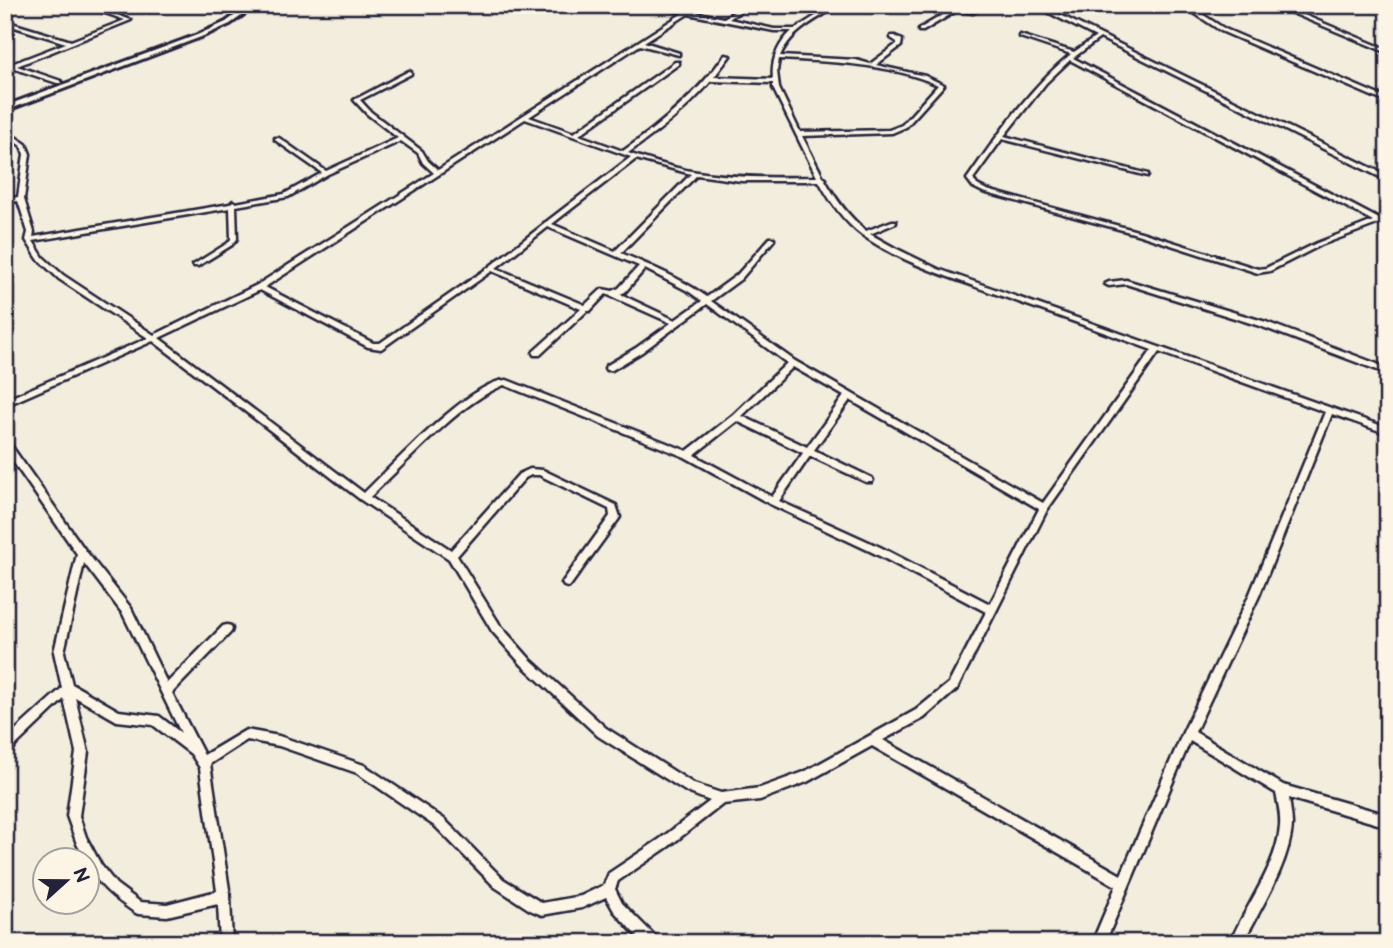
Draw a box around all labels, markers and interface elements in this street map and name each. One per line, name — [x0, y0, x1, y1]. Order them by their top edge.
north arrow — [32, 846, 102, 916]
text: N — [67, 865, 94, 886]

